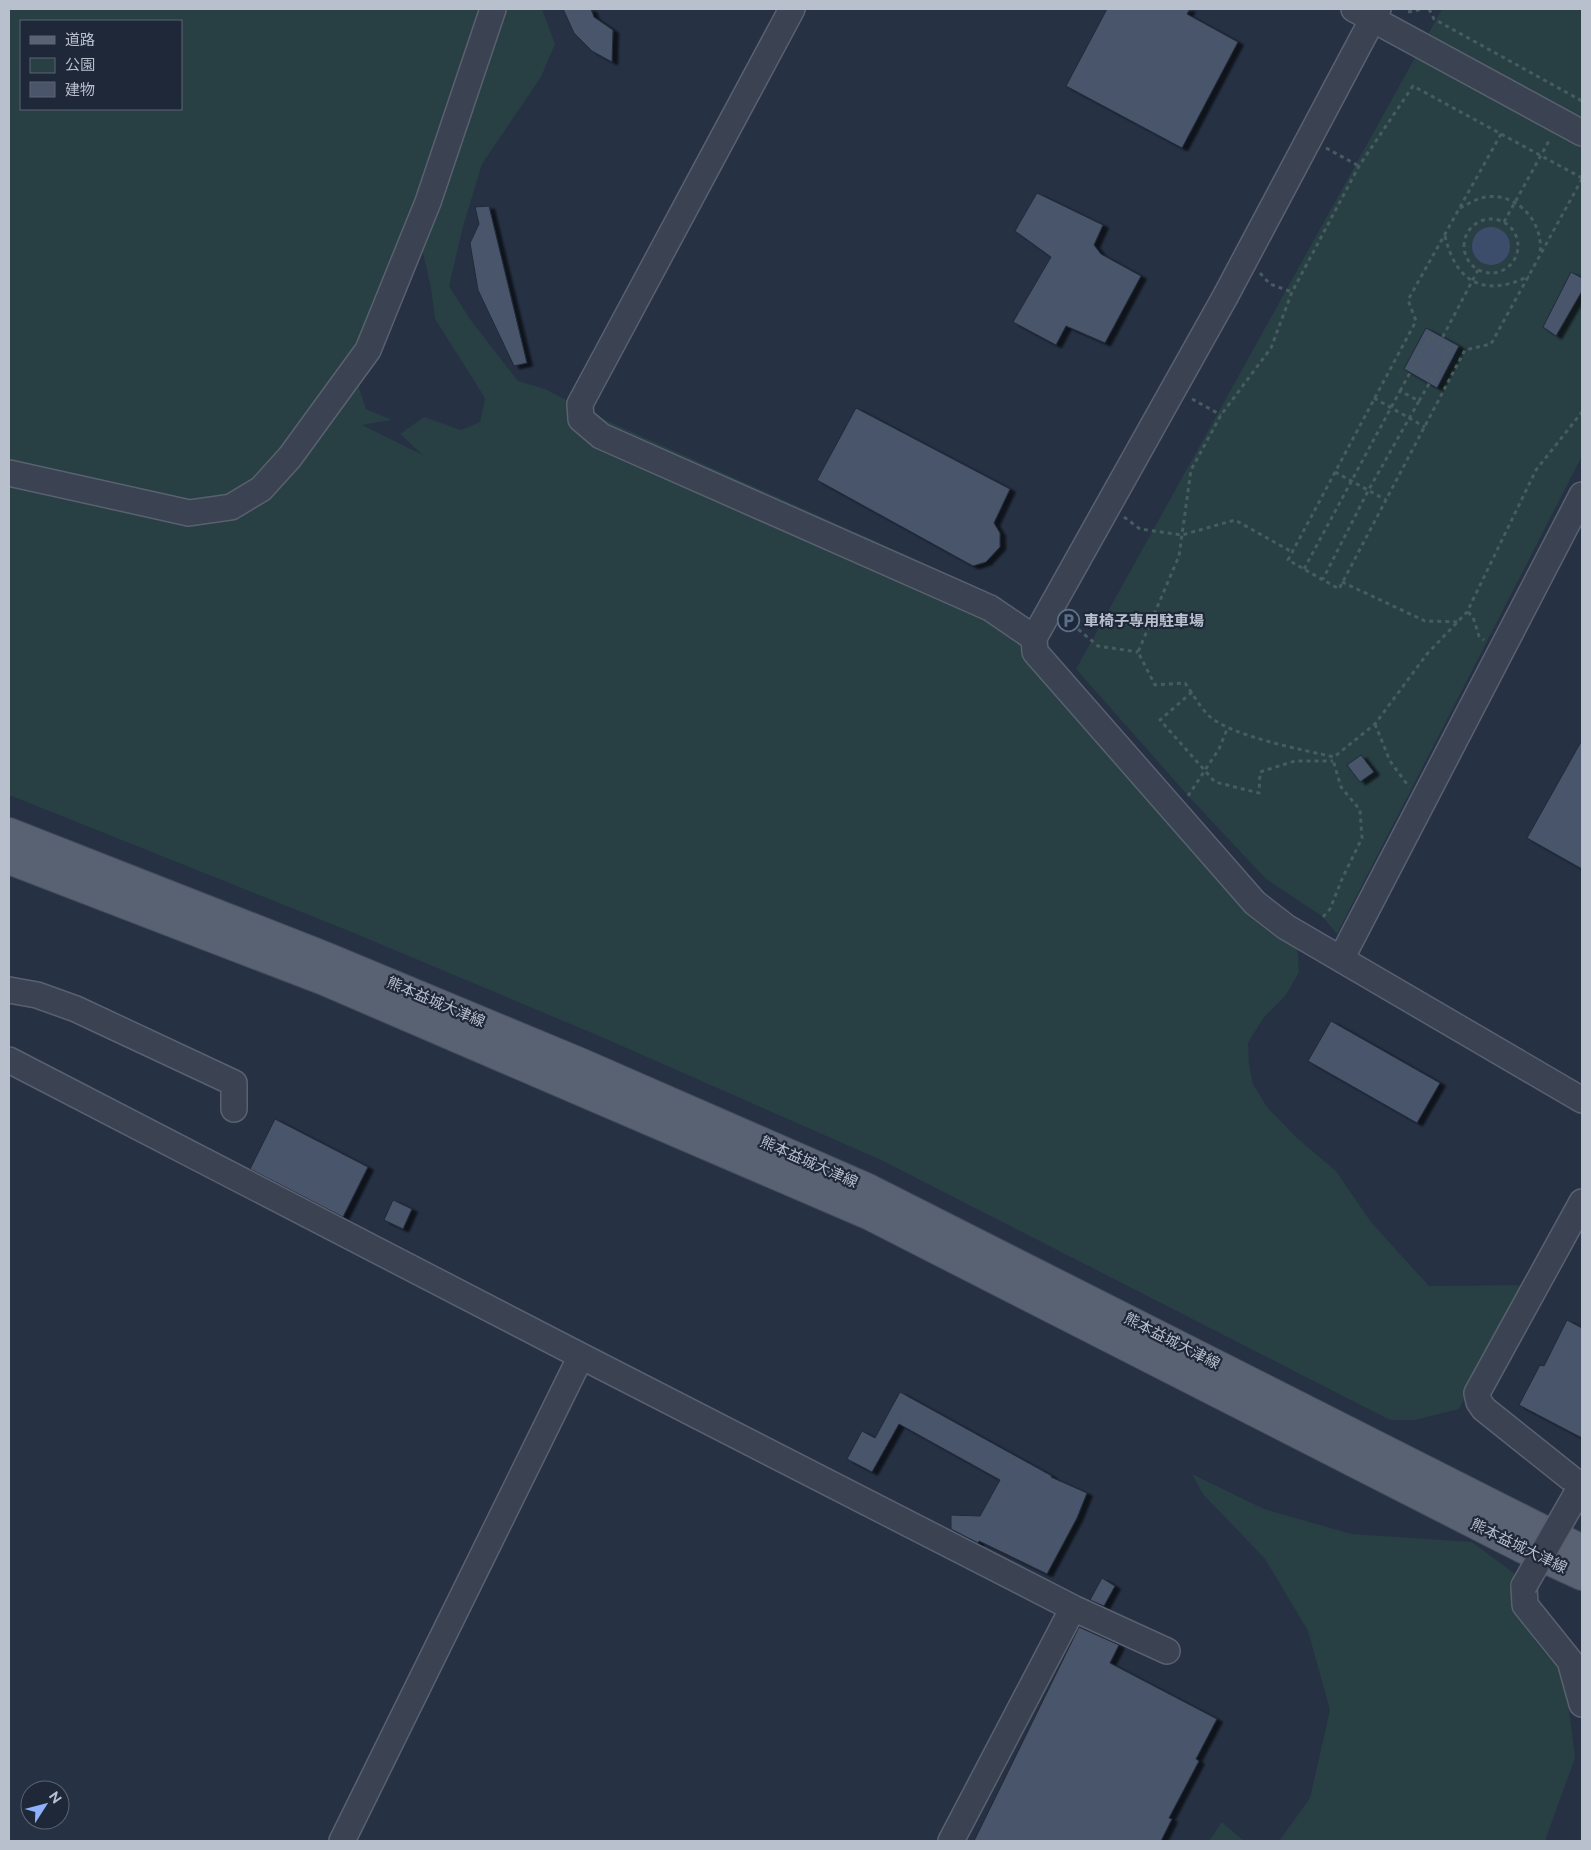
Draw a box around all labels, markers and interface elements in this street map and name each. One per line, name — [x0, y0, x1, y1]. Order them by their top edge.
legend — [20, 20, 182, 110]
text: 道路 — [65, 31, 95, 49]
text: 公園 — [65, 56, 95, 74]
text: 建物 — [65, 81, 95, 99]
parking icon: 車椅子専用駐車場 — [1056, 609, 1080, 633]
place label: 車椅子専用駐車場 — [1084, 612, 1204, 630]
street label: 熊本益城大津線 — [384, 973, 488, 1031]
street label: 熊本益城大津線 — [757, 1132, 861, 1192]
street label: 熊本益城大津線 — [1121, 1309, 1223, 1373]
street label: 熊本益城大津線 — [1468, 1515, 1570, 1577]
north arrow — [20, 1780, 70, 1830]
text: N — [46, 1788, 65, 1806]

